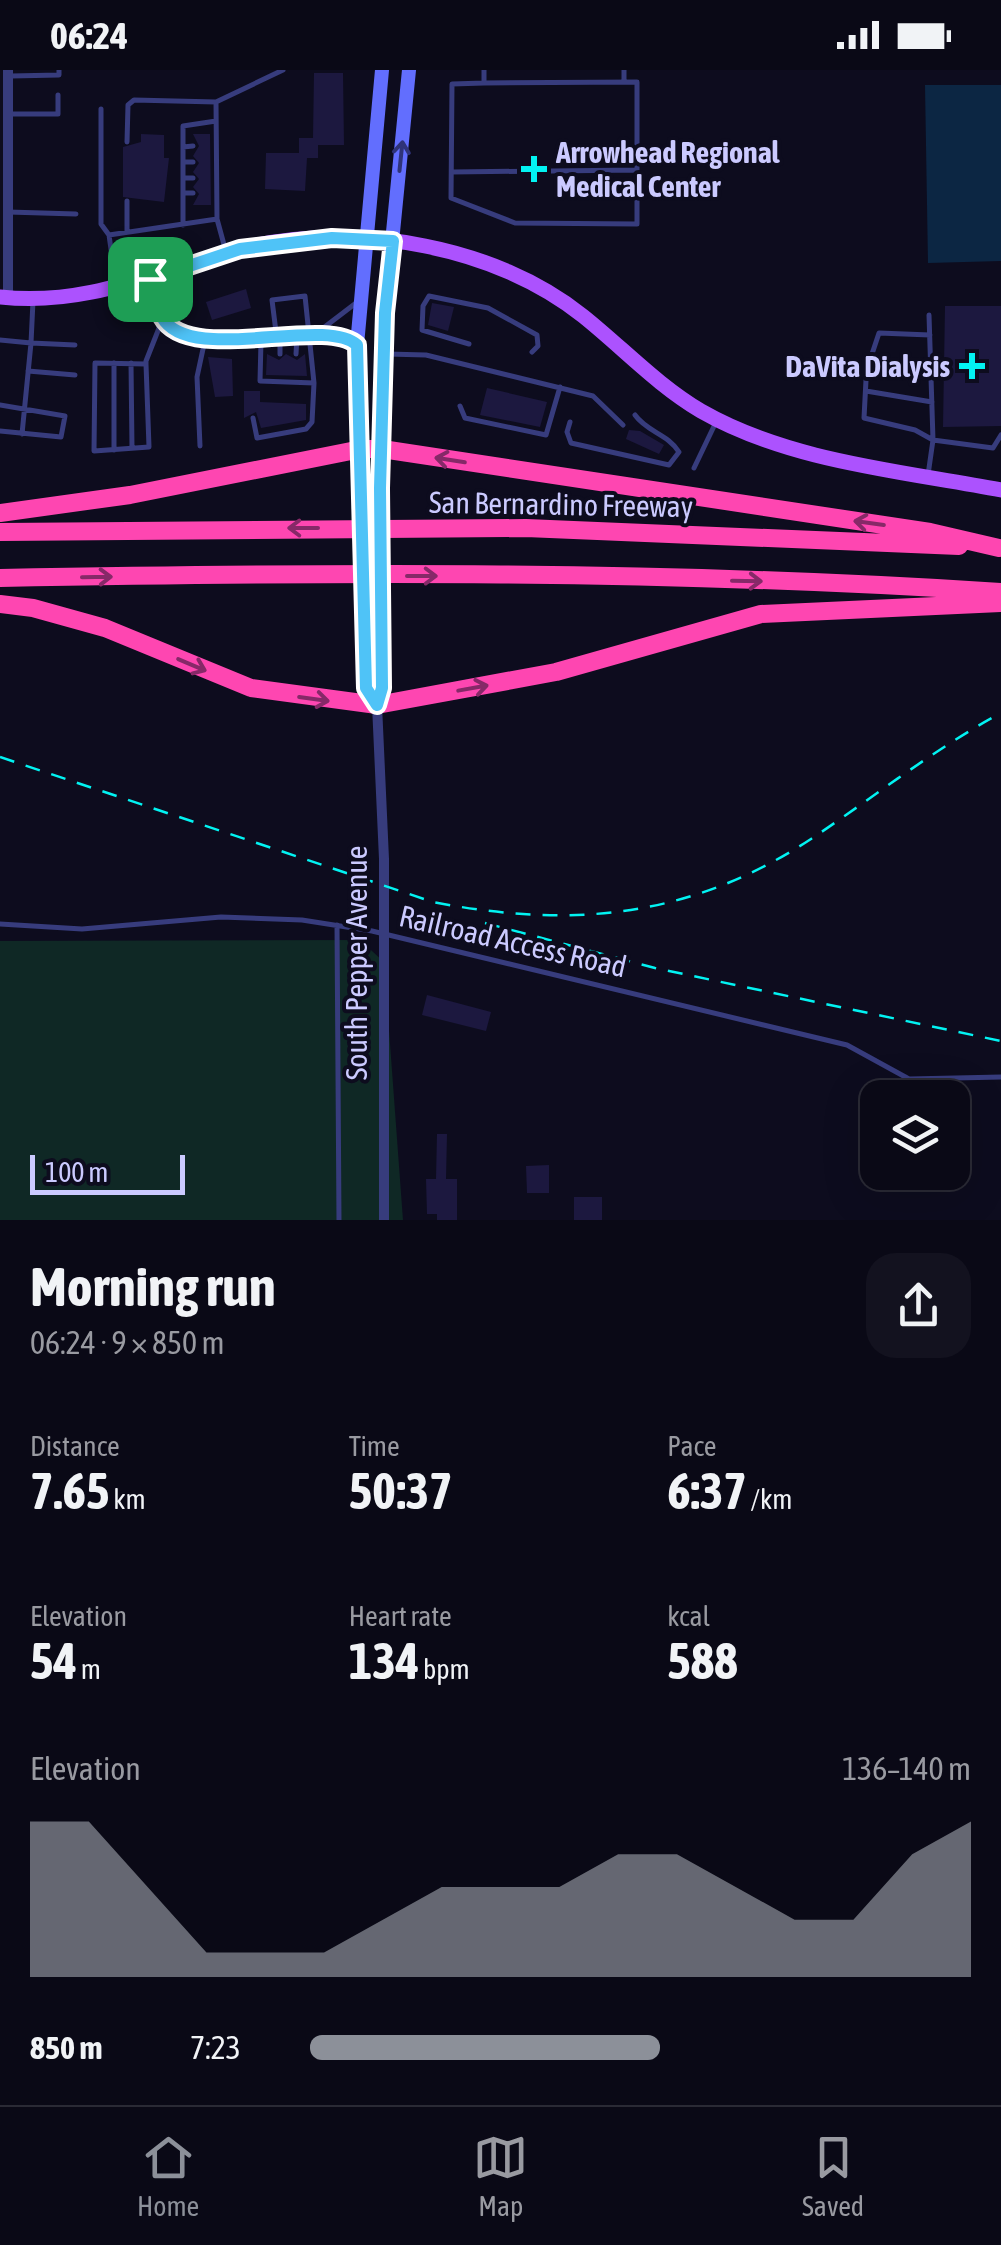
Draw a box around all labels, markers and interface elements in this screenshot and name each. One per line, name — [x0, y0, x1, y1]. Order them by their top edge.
text: 06:24 — [50, 14, 128, 57]
place label: Arrowhead Regional Medical Center — [555, 135, 781, 203]
one-way arrow — [392, 140, 411, 172]
marker: Arrowhead Regional Medical Center — [521, 156, 547, 182]
pin — [108, 237, 193, 322]
icon: arrive — [123, 252, 178, 307]
place label: DaVita Dialysis — [785, 349, 950, 383]
marker: DaVita Dialysis — [959, 353, 985, 379]
one-way arrow — [435, 450, 467, 468]
street label: San Bernardino Freeway — [429, 485, 693, 523]
one-way arrow — [854, 514, 886, 532]
one-way arrow — [288, 518, 320, 538]
one-way arrow — [406, 566, 438, 586]
one-way arrow — [81, 567, 113, 586]
one-way arrow — [731, 572, 763, 591]
one-way arrow — [176, 658, 207, 676]
one-way arrow — [456, 678, 489, 697]
one-way arrow — [297, 691, 329, 709]
street label: South Pepper Avenue — [339, 846, 373, 1080]
street label: Railroad Access Road — [396, 898, 630, 984]
map controls — [860, 1080, 970, 1190]
button: layers — [860, 1080, 970, 1190]
scale bar — [30, 1150, 185, 1194]
text: 100 m — [45, 1156, 108, 1188]
button: share — [866, 1253, 971, 1358]
text: Morning run — [30, 1255, 276, 1318]
text: 06:24 · 9 × 850 m — [30, 1324, 224, 1361]
text: Distance — [30, 1430, 120, 1462]
text: Time — [349, 1430, 400, 1462]
text: Pace — [667, 1430, 717, 1462]
text: 7.65 — [30, 1462, 109, 1520]
text: 50:37 — [349, 1462, 453, 1520]
text: 6:37 — [667, 1462, 747, 1520]
text: km — [109, 1483, 146, 1515]
text: /km — [747, 1483, 793, 1515]
text: Elevation — [30, 1600, 127, 1632]
text: Heart rate — [349, 1600, 452, 1632]
text: kcal — [667, 1600, 710, 1632]
text: 54 — [30, 1632, 77, 1690]
text: 134 — [349, 1632, 419, 1690]
text: 588 — [667, 1632, 738, 1690]
text: m — [77, 1653, 101, 1685]
text: bpm — [419, 1653, 470, 1685]
text: Elevation — [30, 1750, 141, 1787]
text: 136–140 m — [842, 1750, 971, 1787]
text: 850 m — [30, 2029, 103, 2066]
text: 7:23 — [190, 2029, 241, 2066]
tab: Home — [137, 2130, 199, 2222]
tab: Map — [473, 2130, 528, 2222]
tab: Saved — [802, 2130, 864, 2222]

